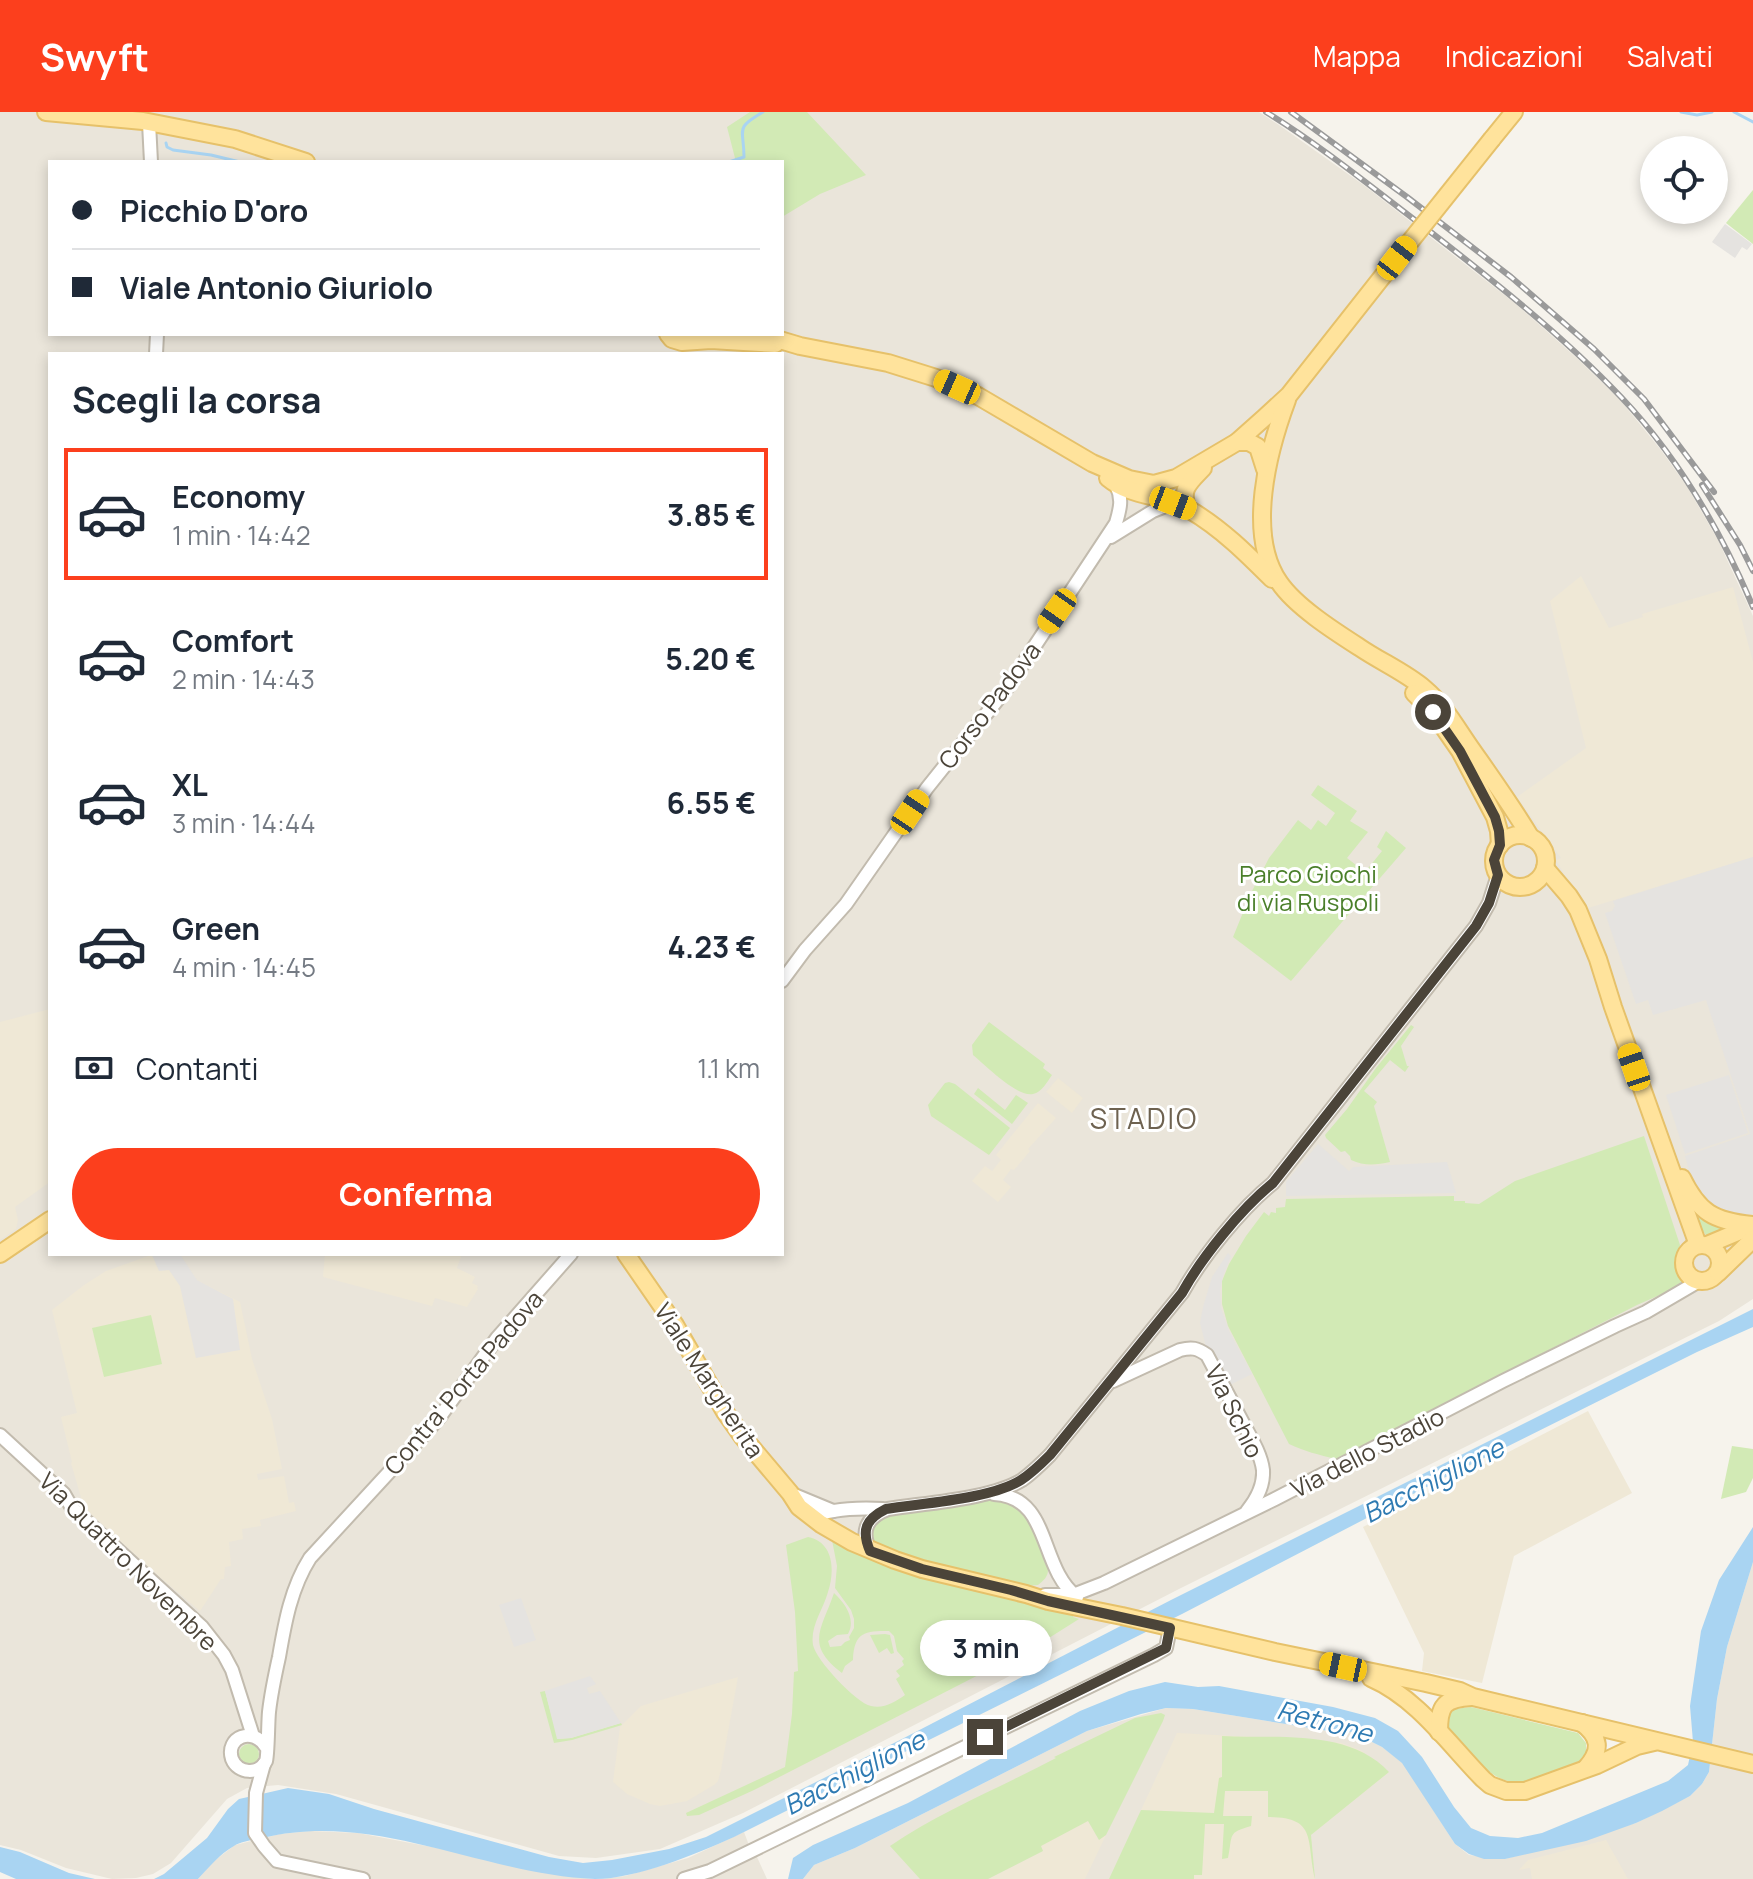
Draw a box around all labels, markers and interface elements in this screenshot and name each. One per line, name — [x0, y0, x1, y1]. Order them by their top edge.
text: Swyft — [40, 30, 149, 82]
text: Mappa — [1313, 37, 1401, 75]
text: Indicazioni — [1445, 37, 1583, 75]
text: Salvati — [1627, 37, 1713, 75]
map controls — [1640, 136, 1728, 224]
button: locate — [1640, 136, 1728, 224]
text: Picchio D'oro — [120, 190, 308, 231]
car — [1373, 232, 1421, 284]
text: Viale Antonio Giuriolo — [120, 267, 433, 308]
car — [930, 366, 984, 408]
text: Scegli la corsa — [72, 375, 321, 424]
text: Economy — [172, 476, 305, 517]
icon: car — [76, 478, 148, 550]
car — [1146, 483, 1200, 523]
text: 3.85 € — [667, 494, 756, 535]
text: 1 min · 14:42 — [172, 517, 311, 553]
car — [1033, 584, 1081, 638]
text: Comfort — [172, 620, 294, 661]
icon: car — [76, 622, 148, 694]
street label: Corso Padova — [930, 635, 1048, 775]
text: 5.20 € — [665, 638, 756, 679]
text: 2 min · 14:43 — [172, 661, 315, 697]
route start — [1415, 694, 1451, 730]
text: XL — [172, 764, 208, 805]
icon: car — [76, 766, 148, 838]
text: 6.55 € — [667, 782, 756, 823]
car — [887, 785, 933, 839]
text: 3 min · 14:44 — [172, 805, 316, 841]
park label: Parco Giochi di via Ruspoli — [1237, 857, 1379, 918]
text: Green — [172, 908, 260, 949]
icon: car — [76, 910, 148, 982]
text: 4.23 € — [667, 926, 756, 967]
text: 4 min · 14:45 — [172, 949, 316, 985]
car — [1615, 1040, 1653, 1094]
icon: cash — [72, 1046, 116, 1090]
text: Contanti — [136, 1048, 259, 1089]
text: 1.1 km — [697, 1050, 760, 1086]
district label: STADIO — [1090, 1099, 1198, 1137]
button: Conferma — [72, 1148, 760, 1240]
street label: Contra' Porta Padova — [376, 1283, 550, 1481]
street label: Viale Margherita — [647, 1296, 773, 1464]
street label: Via Schio — [1198, 1359, 1272, 1463]
street label: Via dello Stadio — [1285, 1399, 1449, 1505]
water label: Bacchiglione — [1356, 1428, 1511, 1531]
street label: Via Quattro Novembre — [32, 1464, 226, 1658]
callout: 3 min — [919, 1621, 1051, 1677]
text: 3 min — [952, 1630, 1020, 1666]
car — [1317, 1650, 1369, 1684]
water label: Retrone — [1273, 1691, 1378, 1751]
route end — [967, 1719, 1003, 1755]
water label: Bacchiglione — [777, 1720, 932, 1823]

